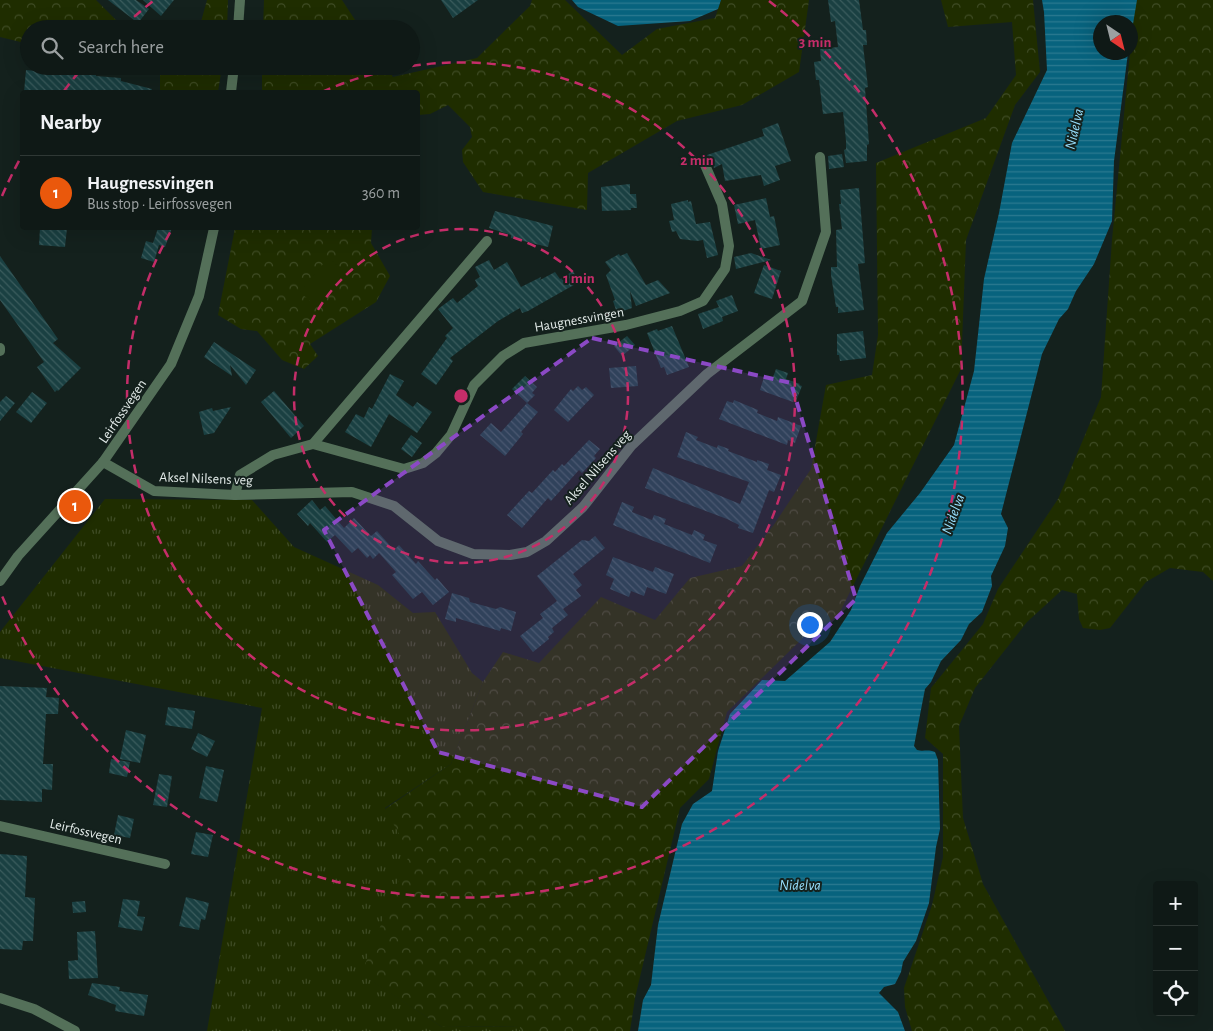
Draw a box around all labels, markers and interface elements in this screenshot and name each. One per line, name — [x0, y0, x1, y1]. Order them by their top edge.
north arrow — [1093, 15, 1138, 60]
search box — [20, 20, 420, 75]
icon: search — [38, 34, 66, 62]
text: 3 min — [799, 35, 831, 50]
text: Search here — [78, 38, 164, 57]
water label: Nidelva — [1063, 107, 1086, 151]
text: Nearby — [40, 112, 101, 133]
text: 2 min — [680, 153, 714, 168]
text: Haugnessvingen — [87, 174, 214, 193]
text: 1 — [53, 185, 59, 201]
text: 360 m — [362, 185, 400, 201]
text: Bus stop · Leirfossvegen — [87, 196, 232, 212]
text: 1 min — [563, 271, 595, 286]
street label: Haugnessvingen — [533, 305, 625, 335]
street label: Leirfossvegen — [96, 377, 149, 446]
centre of rings — [452, 387, 470, 405]
street label: Aksel Nilsens veg — [562, 428, 634, 508]
street label: Aksel Nilsens veg — [159, 470, 253, 488]
pin: 1 — [59, 487, 91, 525]
water label: Nidelva — [939, 492, 968, 536]
your location — [797, 612, 823, 638]
street label: Leirfossvegen — [48, 817, 123, 847]
water label: Nidelva — [779, 878, 821, 893]
map controls — [1153, 881, 1198, 1016]
button: + — [1153, 881, 1198, 926]
button: − — [1153, 926, 1198, 971]
button: locate — [1153, 971, 1198, 1016]

